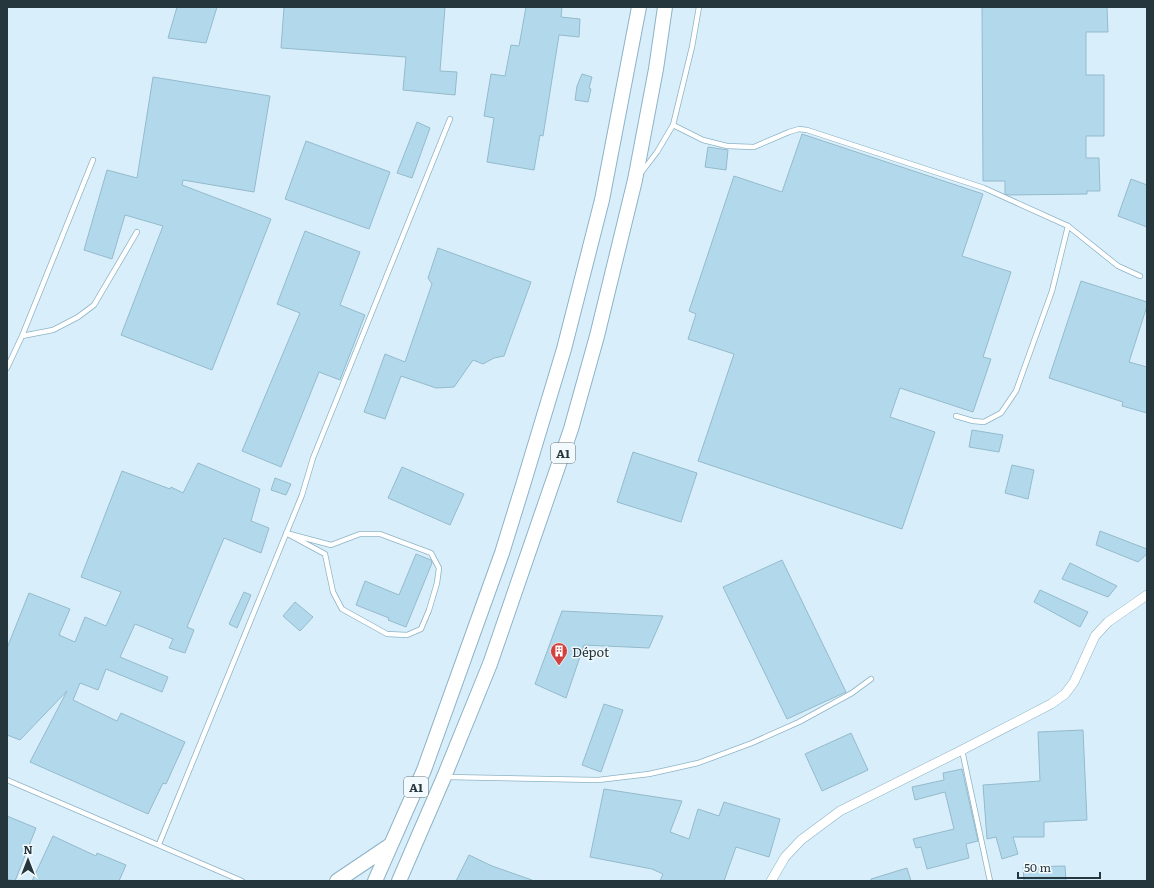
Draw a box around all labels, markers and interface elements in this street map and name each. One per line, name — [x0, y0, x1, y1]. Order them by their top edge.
road number: A1 — [551, 443, 575, 463]
building icon: Dépot — [549, 641, 569, 666]
place label: Dépot — [572, 642, 610, 661]
road number: A1 — [404, 777, 428, 797]
north arrow — [8, 840, 48, 880]
text: N — [23, 841, 33, 857]
scale bar — [1018, 854, 1100, 880]
text: 50 m — [1024, 858, 1051, 876]

